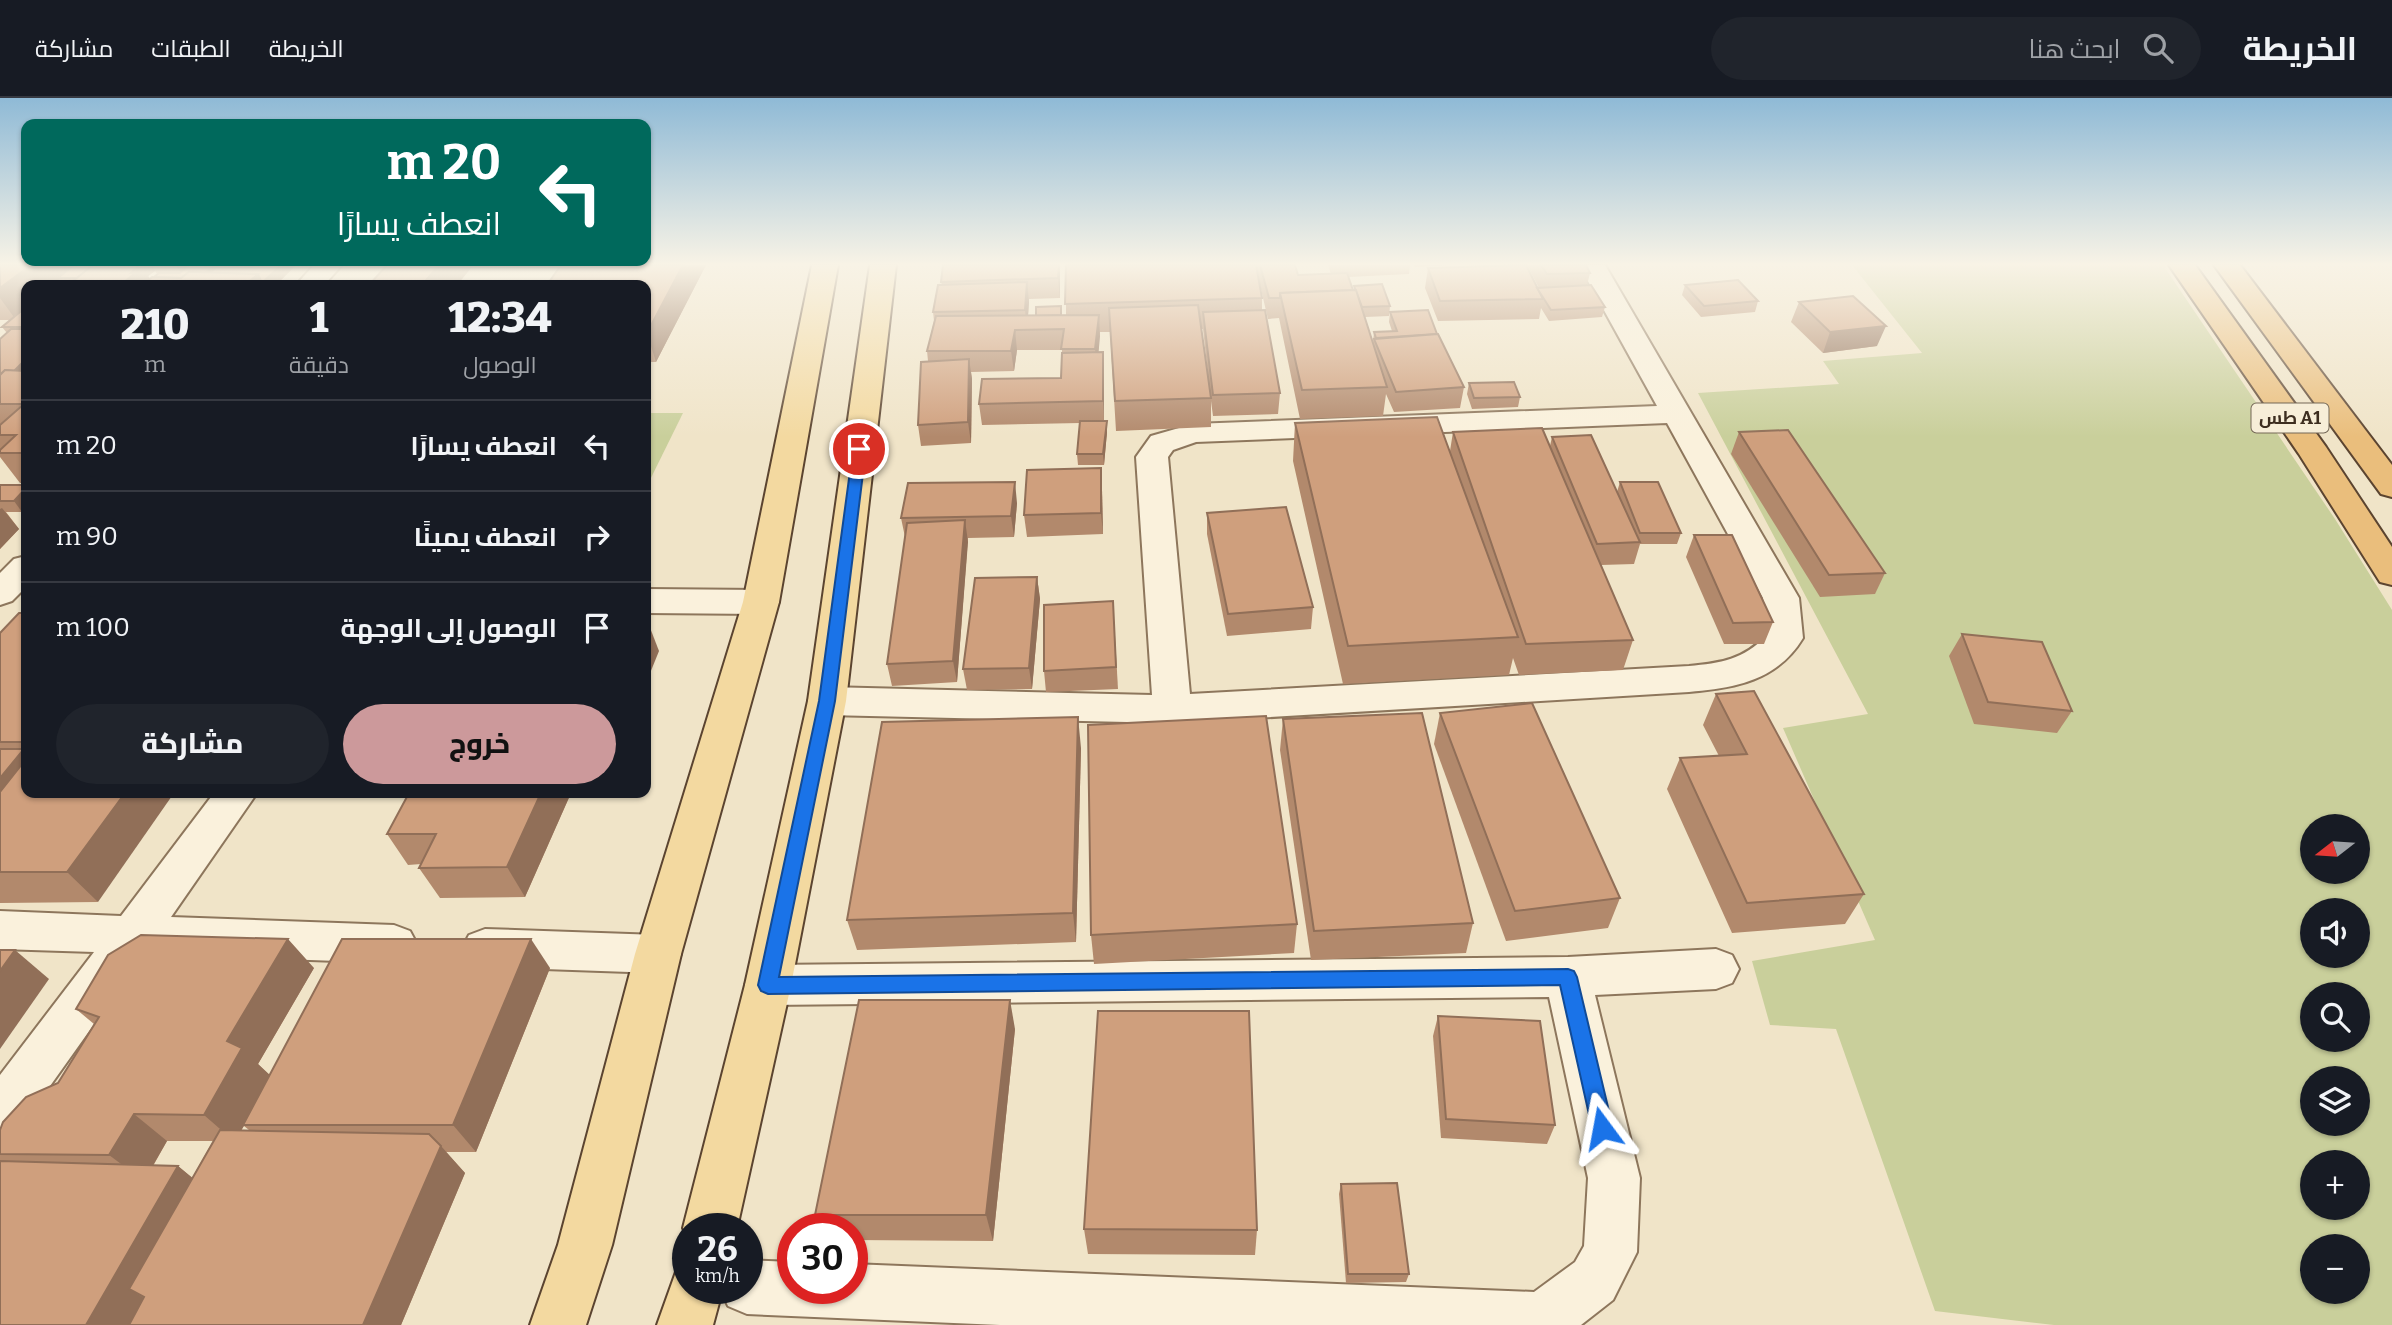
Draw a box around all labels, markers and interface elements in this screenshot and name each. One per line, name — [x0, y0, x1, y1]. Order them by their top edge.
search box — [1711, 17, 2201, 80]
icon: search — [2139, 29, 2177, 67]
text: الخريطة — [2243, 29, 2357, 69]
text: ابحث هنا — [2029, 34, 2121, 65]
text: مشاركة — [35, 35, 113, 63]
text: الطبقات — [151, 35, 231, 63]
text: الخريطة — [269, 35, 344, 63]
text: 20 m — [387, 133, 501, 192]
icon: left — [525, 147, 616, 238]
text: انعطف يسارًا — [337, 205, 501, 243]
text: 1 — [310, 293, 328, 343]
text: 12:34 — [448, 293, 552, 343]
text: 210 — [120, 300, 190, 350]
text: m — [144, 350, 166, 378]
text: دقيقة — [289, 351, 349, 379]
text: الوصول — [463, 351, 537, 379]
road number: طس A1 — [2252, 404, 2328, 432]
pin — [829, 419, 889, 479]
icon: left — [578, 427, 616, 465]
text: 20 m — [56, 430, 117, 461]
icon: arrive — [840, 430, 878, 468]
text: انعطف يسارًا — [411, 431, 557, 462]
icon: right — [578, 518, 616, 556]
text: 90 m — [56, 521, 118, 552]
text: انعطف يمينًا — [414, 522, 557, 553]
icon: arrive — [578, 609, 616, 647]
text: 100 m — [56, 612, 130, 643]
text: الوصول إلى الوجهة — [340, 613, 557, 644]
button: مشاركة — [56, 704, 329, 784]
button: خروج — [343, 704, 616, 784]
north arrow — [2300, 814, 2370, 884]
map controls — [2300, 814, 2370, 1304]
button: sound — [2300, 898, 2370, 968]
button: search — [2300, 982, 2370, 1052]
button: layers — [2300, 1066, 2370, 1136]
position arrow — [1565, 1091, 1639, 1165]
button: + — [2300, 1150, 2370, 1220]
speed limit sign: 30 — [777, 1213, 868, 1304]
text: 26 — [697, 1228, 738, 1270]
button: − — [2300, 1234, 2370, 1304]
text: km/h — [695, 1265, 740, 1287]

